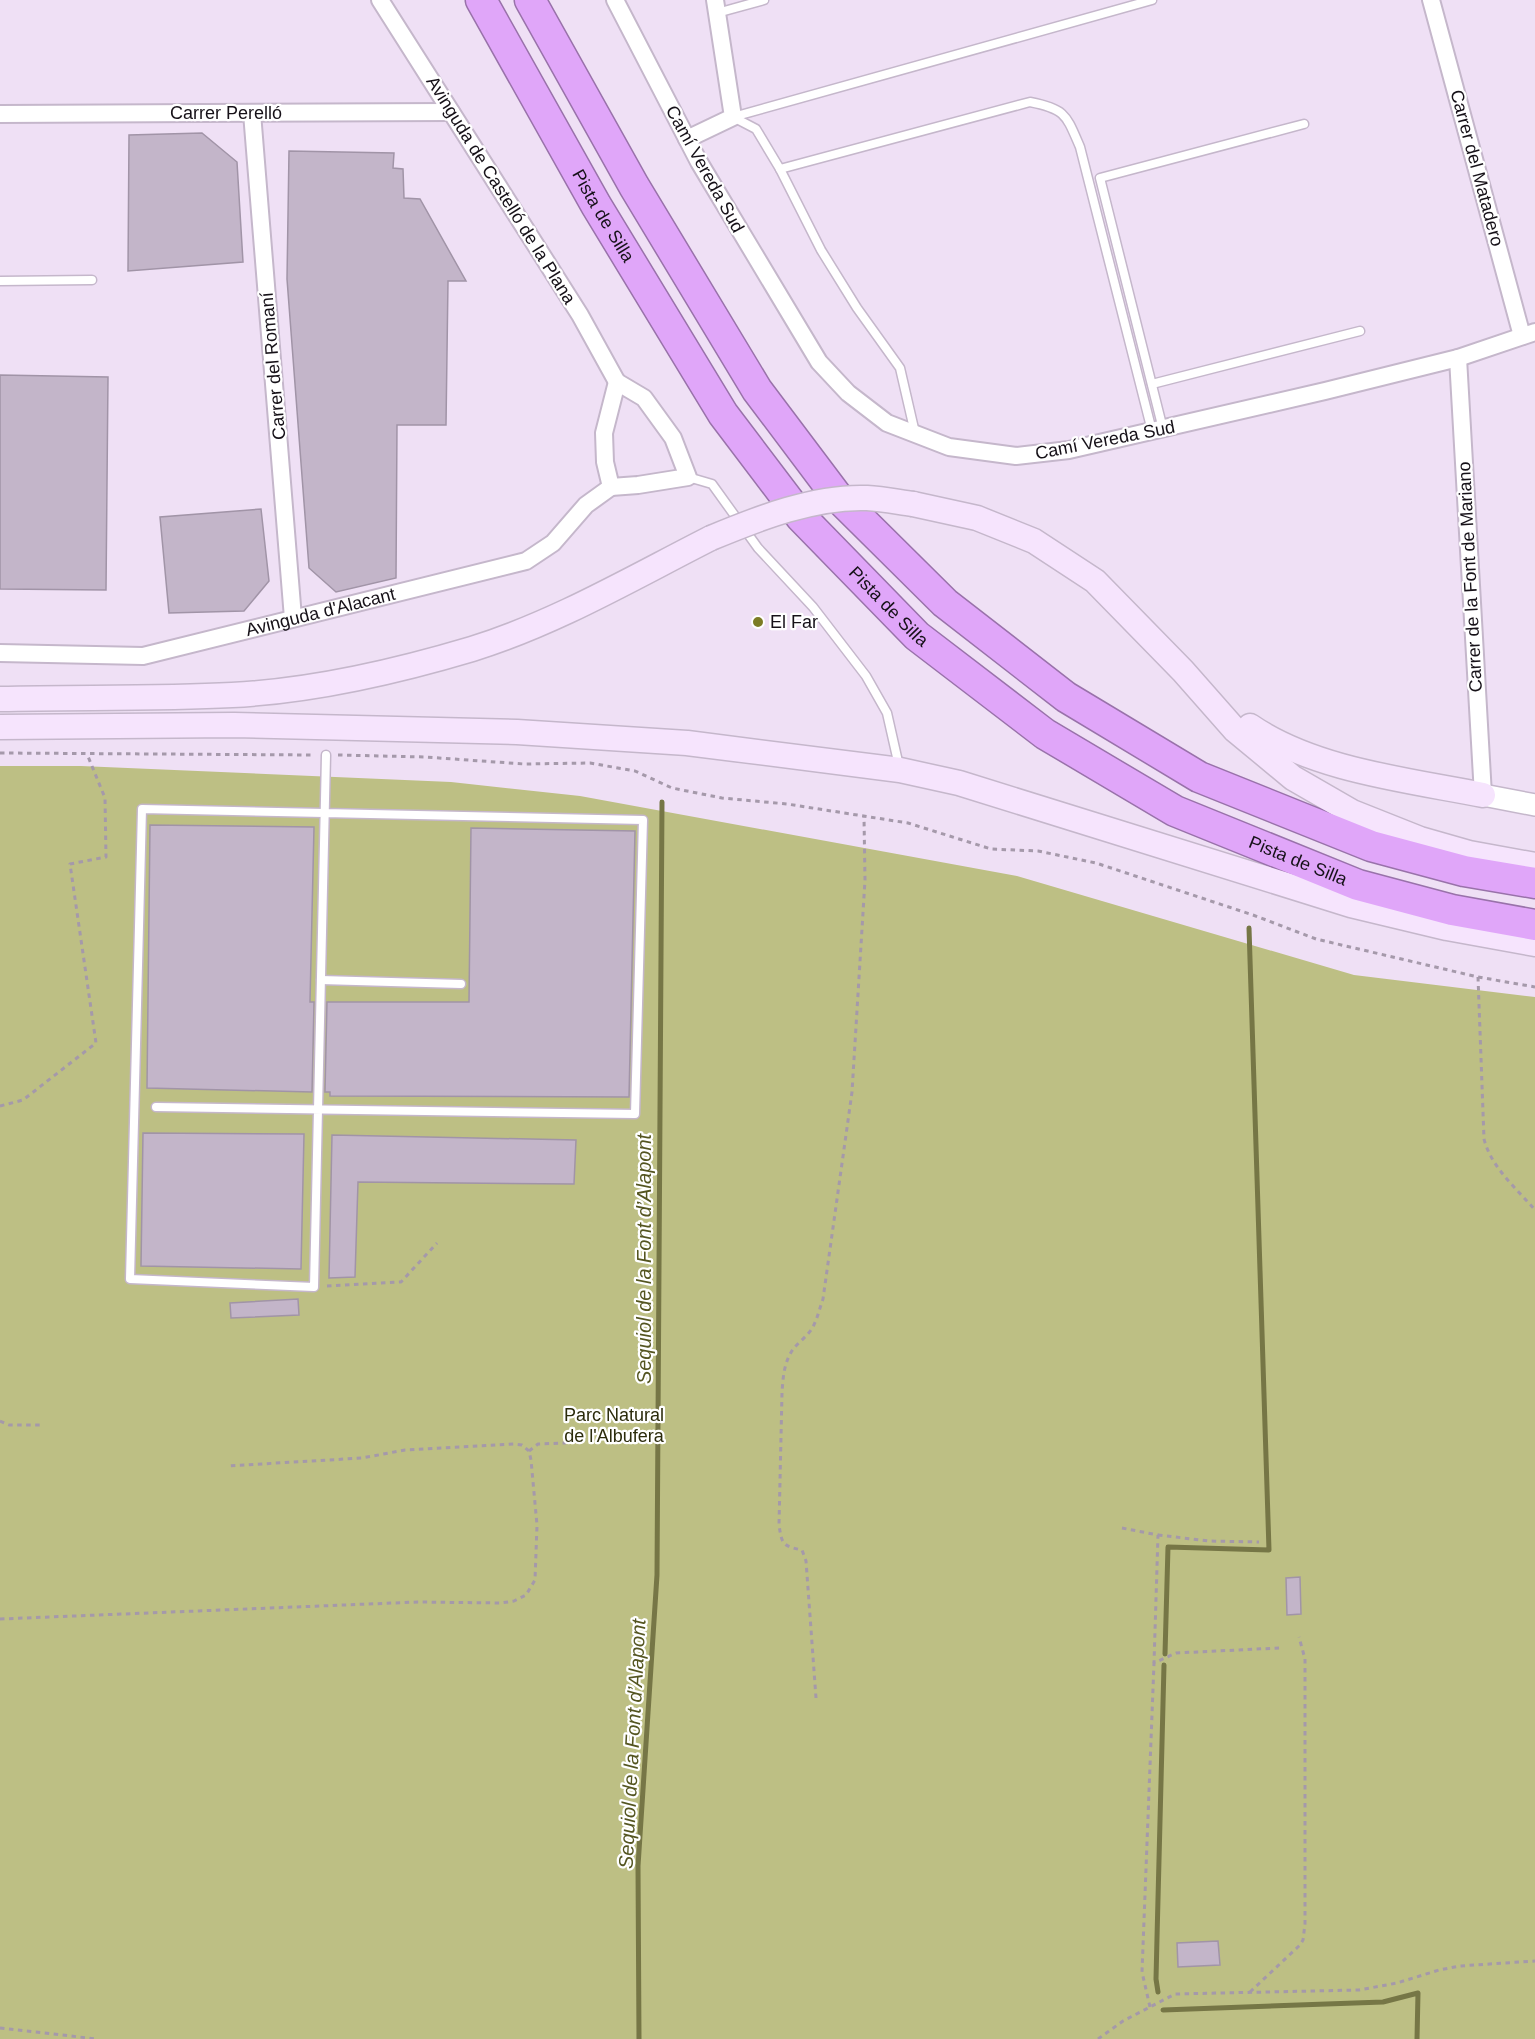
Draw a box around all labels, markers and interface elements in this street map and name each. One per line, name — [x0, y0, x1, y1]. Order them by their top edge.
street label: Avinguda de Castelló de la Plana — [422, 72, 580, 308]
street label: Carrer del Matadero — [1446, 88, 1508, 248]
street label: Camí Vereda Sud — [662, 102, 748, 236]
street label: Carrer Perelló — [170, 103, 282, 123]
street label: Pista de Silla — [568, 166, 639, 267]
street label: Carrer del Romaní — [257, 291, 289, 441]
street label: Camí Vereda Sud — [1033, 417, 1177, 463]
street label: Carrer de la Font de Mariano — [1454, 461, 1486, 693]
street label: Pista de Silla — [845, 562, 933, 651]
street label: Avinguda d'Alacant — [244, 584, 397, 640]
place label: El Far — [770, 612, 818, 632]
marker: El Far — [751, 615, 765, 629]
street label: Pista de Silla — [1246, 832, 1351, 890]
water label: Sequiol de la Font d’Alapont — [633, 1132, 655, 1384]
park label: Parc Natural de l'Albufera — [564, 1405, 665, 1446]
water label: Sequiol de la Font d’Alapont — [614, 1617, 650, 1869]

